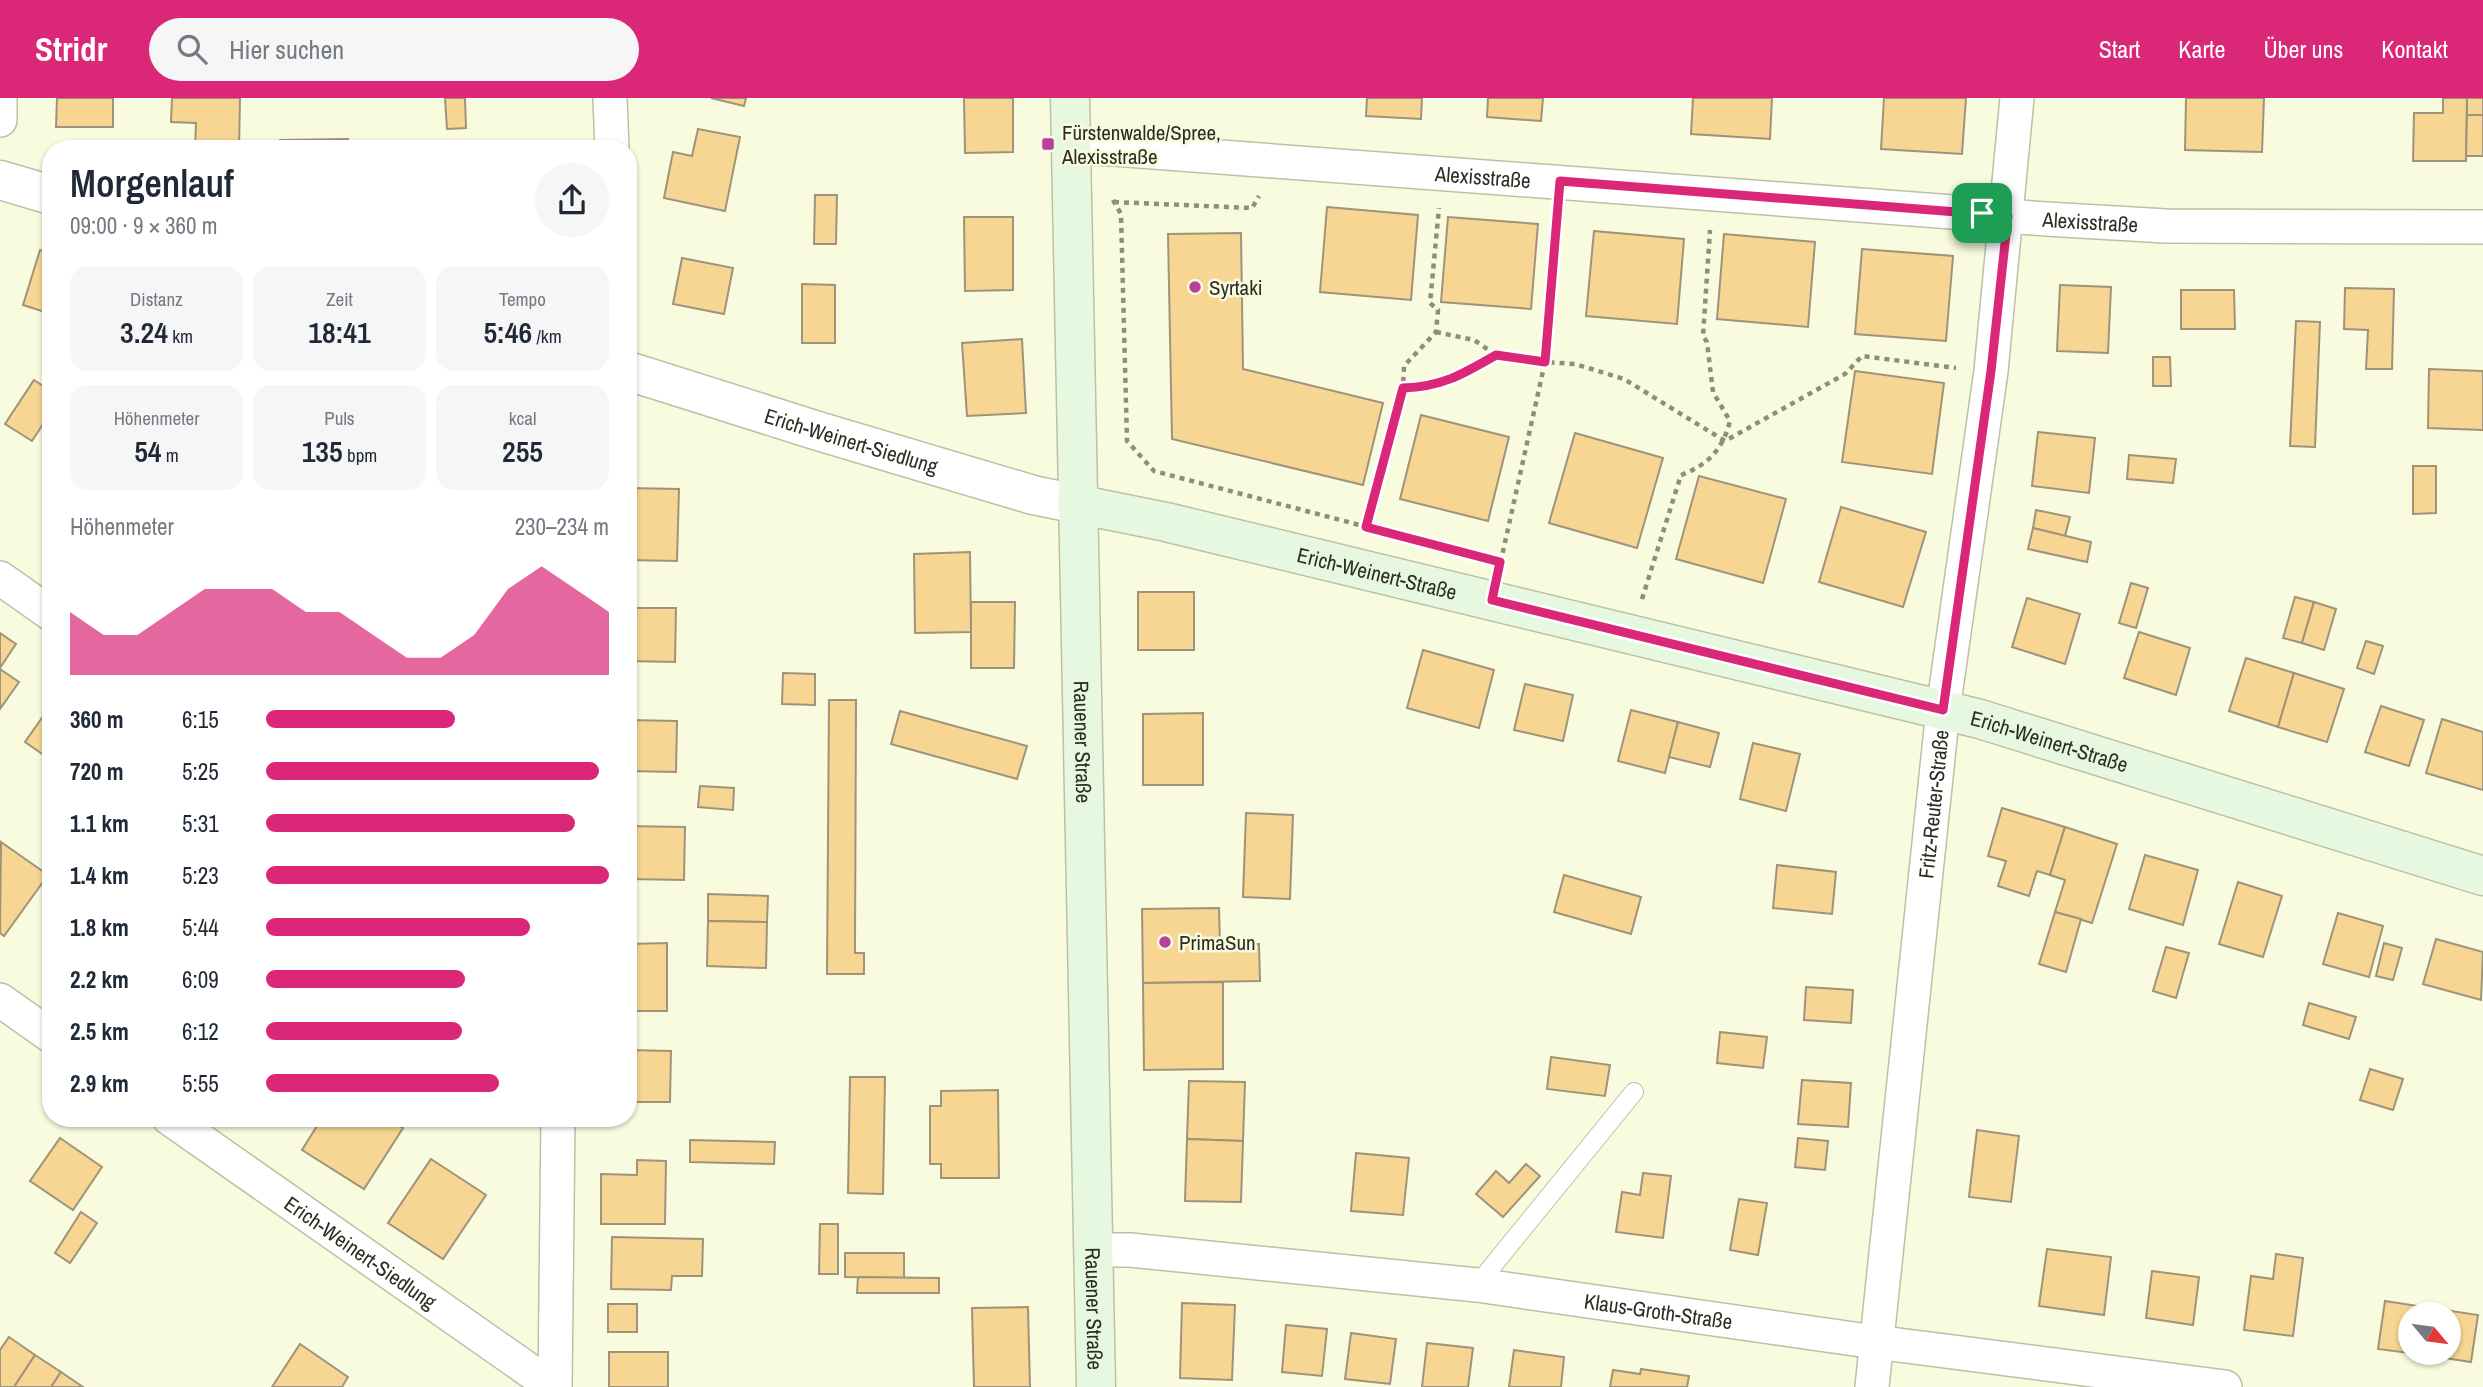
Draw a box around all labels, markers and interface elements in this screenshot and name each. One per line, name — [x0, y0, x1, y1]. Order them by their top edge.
search box — [149, 18, 639, 81]
text: Stridr — [35, 27, 107, 71]
icon: search — [173, 30, 211, 68]
text: Hier suchen — [229, 32, 344, 67]
text: Start — [2099, 33, 2140, 65]
text: Karte — [2178, 33, 2225, 65]
text: Über uns — [2263, 33, 2343, 65]
text: Kontakt — [2381, 33, 2448, 65]
place label: Fürstenwalde/Spree, Alexisstraße — [1061, 118, 1221, 171]
marker: Fürstenwalde/Spree, Alexisstraße — [1040, 136, 1056, 152]
text: Morgenlauf — [70, 158, 234, 209]
street label: Alexisstraße — [1433, 159, 1532, 195]
button: share — [535, 163, 609, 237]
pin — [1952, 183, 2012, 243]
icon: arrive — [1963, 194, 2001, 232]
street label: Alexisstraße — [2041, 204, 2139, 239]
text: 09:00 · 9 × 360 m — [70, 210, 217, 241]
place label: Syrtaki — [1209, 273, 1263, 302]
marker: Syrtaki — [1187, 279, 1203, 295]
text: Distanz — [130, 286, 183, 312]
text: Zeit — [326, 286, 353, 312]
text: Tempo — [499, 286, 546, 312]
text: 3.24 — [120, 312, 168, 352]
text: 18:41 — [308, 312, 371, 352]
text: 5:46 — [483, 312, 532, 352]
text: km — [168, 323, 193, 349]
text: /km — [532, 323, 562, 349]
street label: Erich-Weinert-Siedlung — [761, 401, 942, 481]
text: Höhenmeter — [114, 405, 199, 431]
text: Puls — [324, 405, 355, 431]
text: kcal — [509, 405, 536, 431]
text: 54 — [134, 431, 162, 471]
text: 135 — [302, 431, 343, 471]
text: 255 — [502, 431, 543, 471]
text: m — [162, 442, 179, 468]
text: bpm — [343, 442, 377, 468]
text: Höhenmeter — [70, 511, 174, 542]
text: 230–234 m — [515, 511, 609, 542]
street label: Erich-Weinert-Straße — [1294, 540, 1460, 606]
street label: Rauener Straße — [1067, 680, 1099, 803]
street label: Erich-Weinert-Straße — [1968, 703, 2132, 779]
text: 360 m — [70, 704, 123, 735]
text: 6:15 — [182, 704, 219, 735]
street label: Fritz-Reuter-Straße — [1911, 728, 1955, 880]
text: 720 m — [70, 756, 123, 787]
text: 5:25 — [182, 756, 219, 787]
text: 1.1 km — [70, 808, 129, 839]
text: 5:31 — [182, 808, 219, 839]
text: 1.4 km — [70, 860, 129, 891]
text: 5:23 — [182, 860, 219, 891]
text: 1.8 km — [70, 912, 129, 943]
text: 5:44 — [182, 912, 219, 943]
place label: PrimaSun — [1179, 928, 1256, 957]
marker: PrimaSun — [1157, 934, 1173, 950]
text: 2.2 km — [70, 964, 129, 995]
text: 6:09 — [182, 964, 219, 995]
text: 2.5 km — [70, 1016, 129, 1047]
text: 6:12 — [182, 1016, 219, 1047]
text: 2.9 km — [70, 1068, 129, 1099]
text: 5:55 — [182, 1068, 219, 1099]
street label: Erich-Weinert-Siedlung — [279, 1189, 443, 1316]
street label: Rauener Straße — [1079, 1247, 1110, 1370]
street label: Klaus-Groth-Straße — [1582, 1286, 1734, 1336]
north arrow — [2398, 1302, 2460, 1365]
map controls — [2398, 1302, 2461, 1365]

